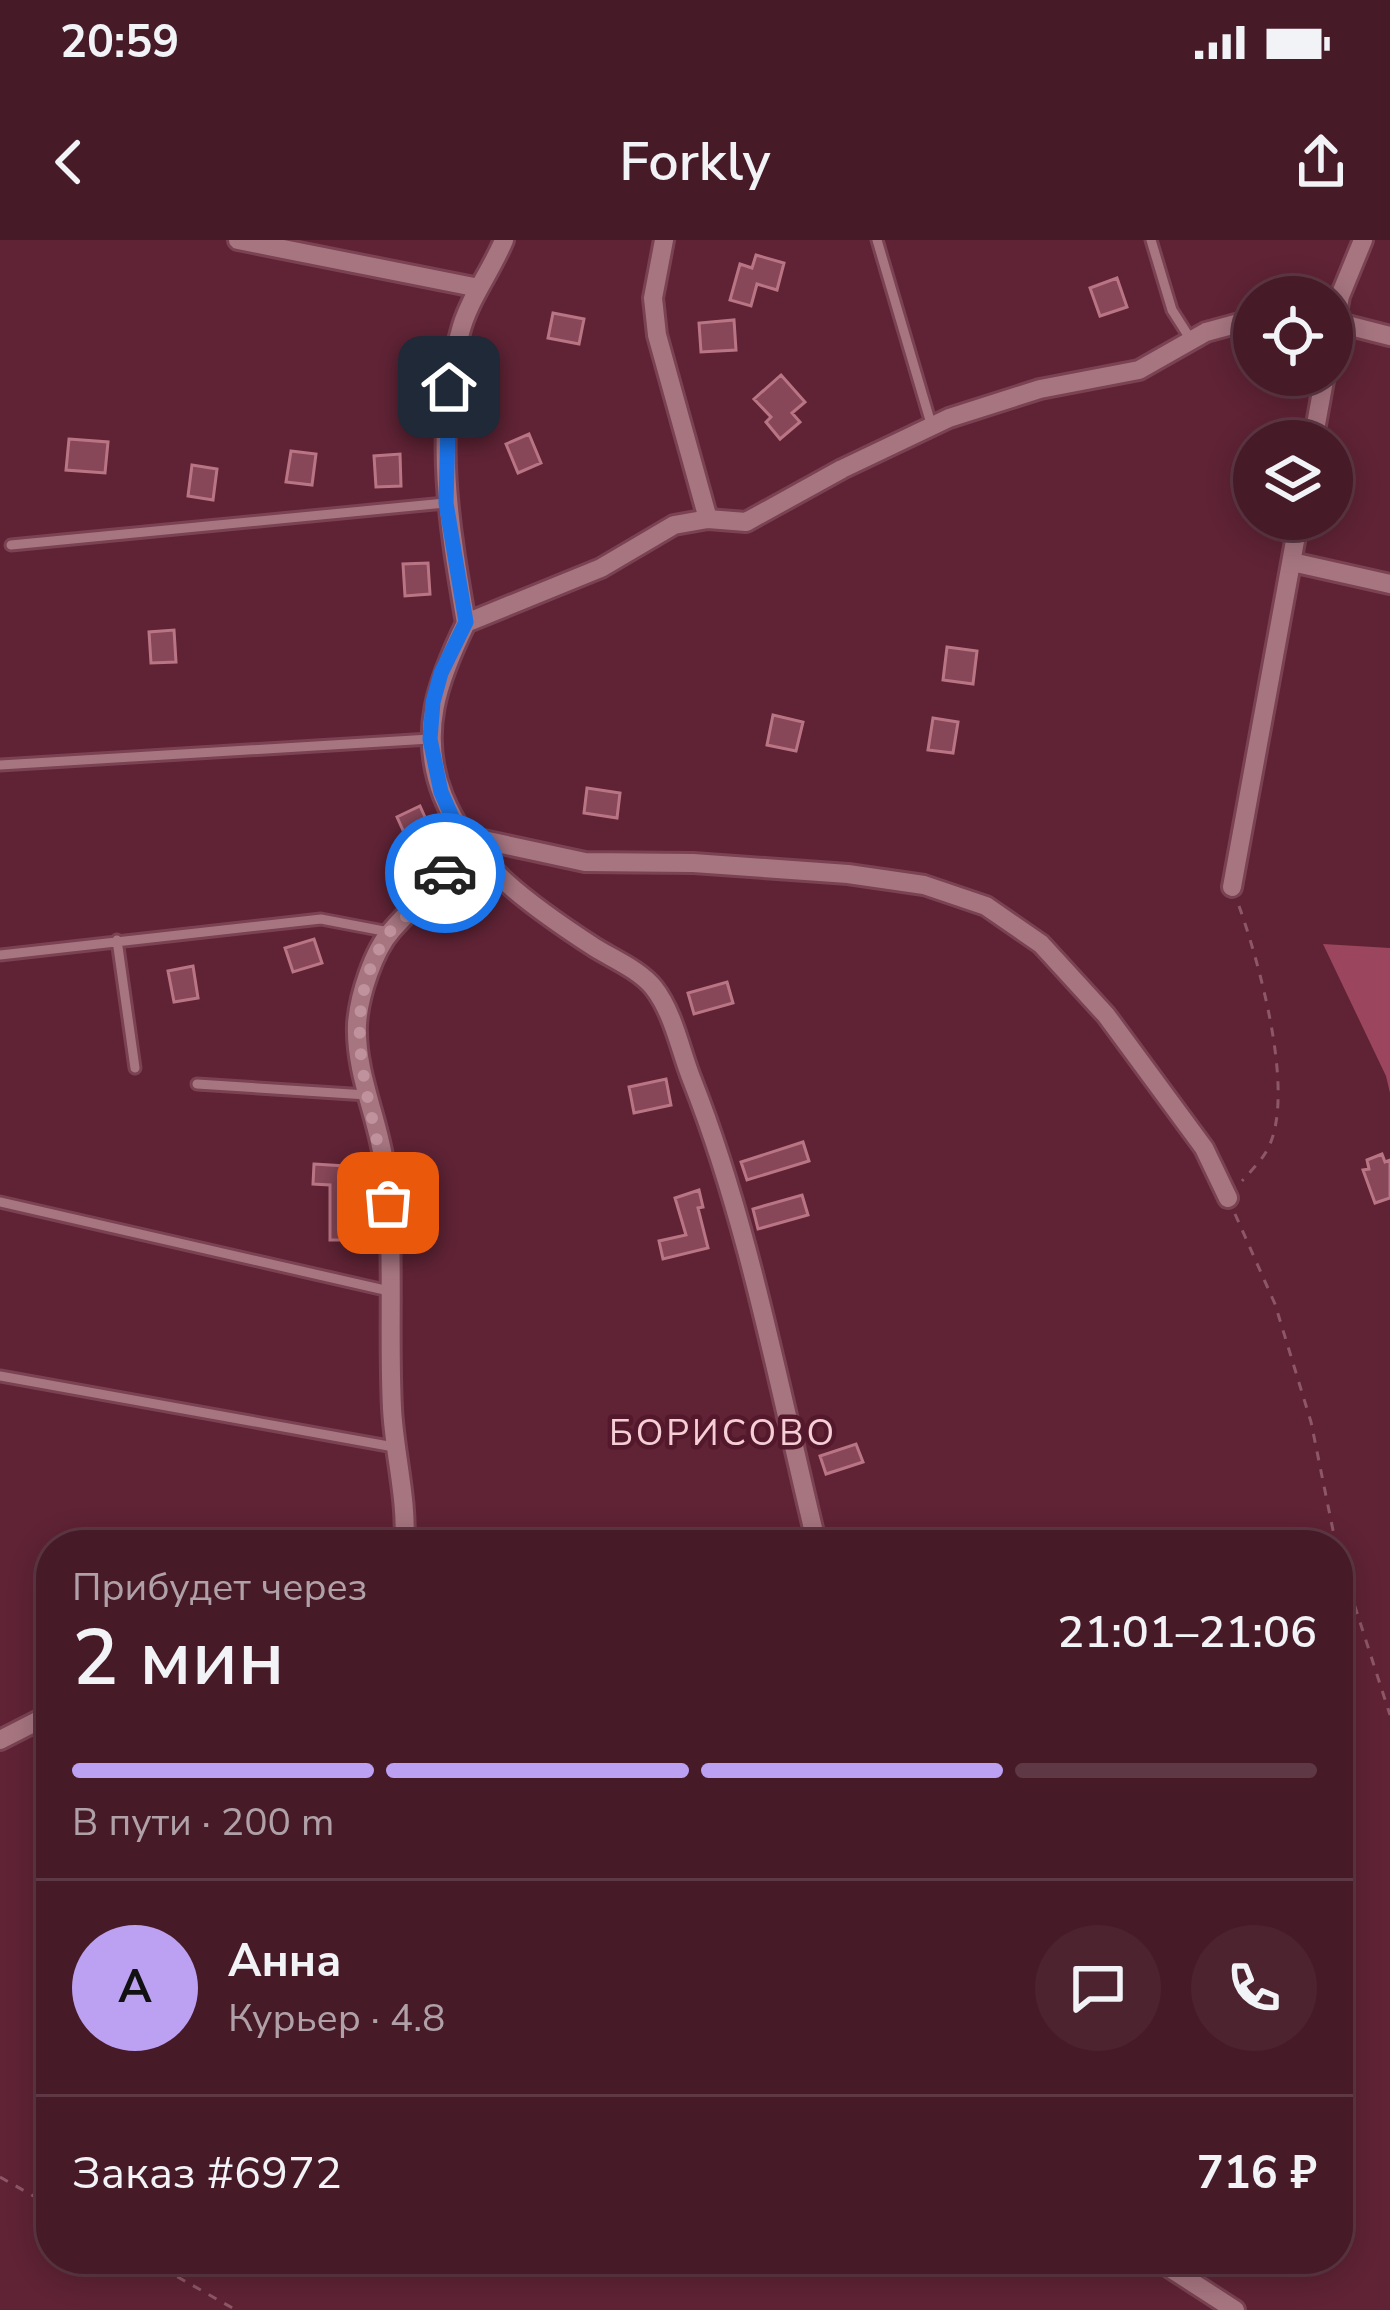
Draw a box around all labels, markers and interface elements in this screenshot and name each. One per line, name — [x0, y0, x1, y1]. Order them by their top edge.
text: 20:59 — [60, 12, 179, 73]
text: Forkly — [619, 125, 771, 199]
icon: back — [36, 129, 102, 195]
icon: share — [1288, 129, 1354, 195]
map controls — [1233, 276, 1353, 540]
button: locate — [1233, 276, 1353, 396]
pin — [398, 336, 500, 438]
icon: home — [416, 354, 482, 420]
button: layers — [1233, 420, 1353, 540]
courier — [385, 813, 505, 933]
icon: car — [412, 840, 478, 906]
pin — [337, 1152, 439, 1254]
icon: bag — [355, 1170, 421, 1236]
district label: БОРИСОВО — [609, 1409, 837, 1458]
text: Прибудет через — [72, 1561, 367, 1614]
text: 21:01–21:06 — [1057, 1602, 1317, 1663]
text: 2 мин — [72, 1605, 284, 1712]
text: В пути · 200 m — [72, 1796, 334, 1849]
button: chat — [1035, 1925, 1161, 2051]
button: phone — [1191, 1925, 1317, 2051]
text: Анна — [228, 1931, 341, 1992]
text: А — [118, 1957, 152, 2018]
text: Курьер · 4.8 — [228, 1992, 445, 2045]
text: Заказ #6972 — [72, 2143, 342, 2204]
text: 716 ₽ — [1197, 2143, 1317, 2204]

